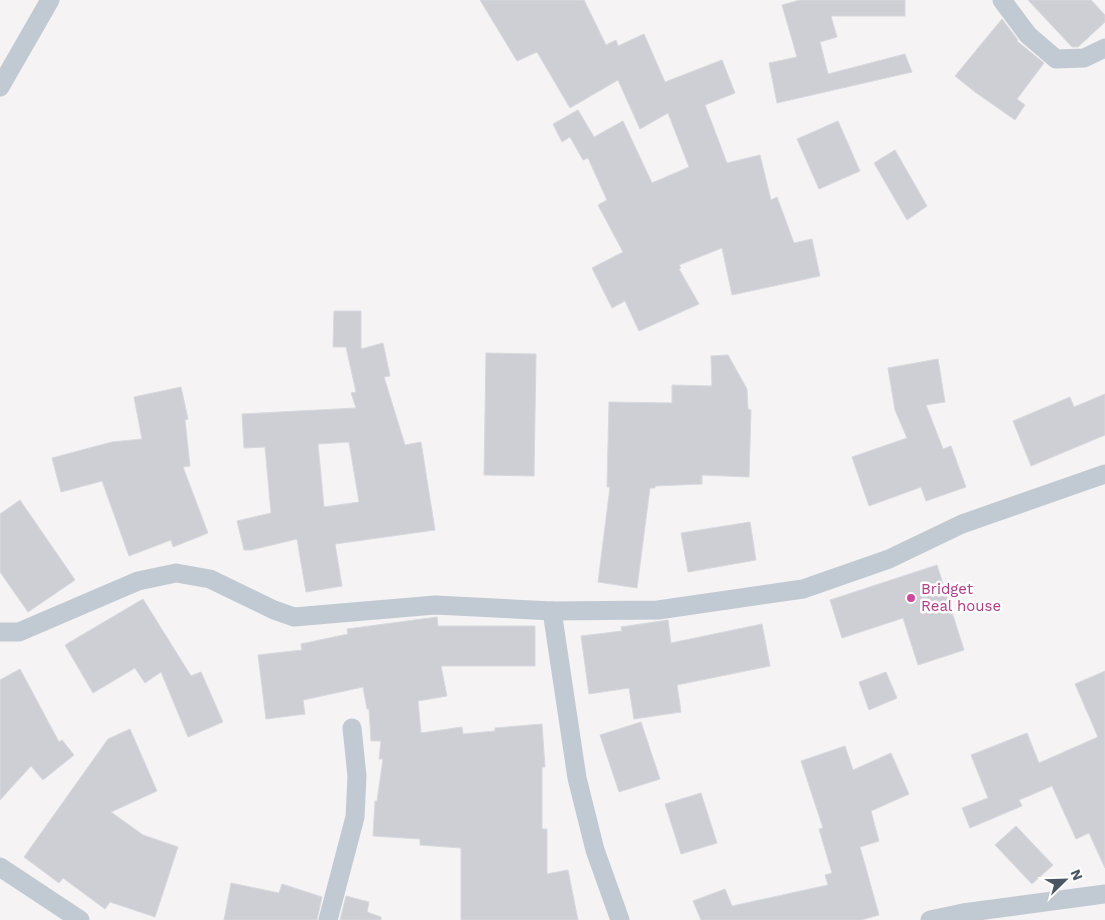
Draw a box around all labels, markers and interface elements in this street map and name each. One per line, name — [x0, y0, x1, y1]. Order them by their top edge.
place label: Bridget Real house — [921, 580, 1001, 615]
marker: Bridget Real house — [905, 592, 917, 604]
north arrow — [1040, 855, 1090, 905]
text: N — [1068, 867, 1086, 883]

